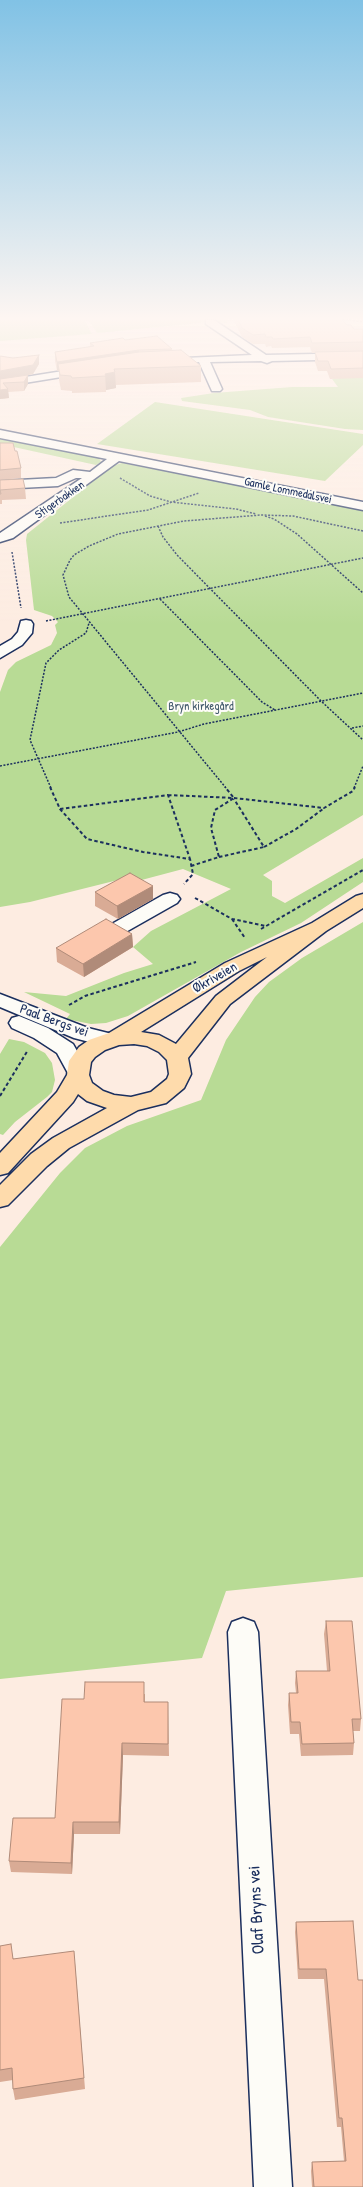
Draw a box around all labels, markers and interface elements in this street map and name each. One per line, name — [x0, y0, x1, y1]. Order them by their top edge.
street label: Gamle Lommedalsvei — [243, 475, 333, 507]
street label: Stigerbakken — [33, 478, 87, 522]
park label: Bryn kirkegård — [168, 700, 234, 714]
street label: Økriveien — [190, 959, 240, 997]
street label: Paal Bergs vei — [17, 1001, 91, 1041]
street label: Olaf Bryns vei — [244, 1865, 270, 1955]

